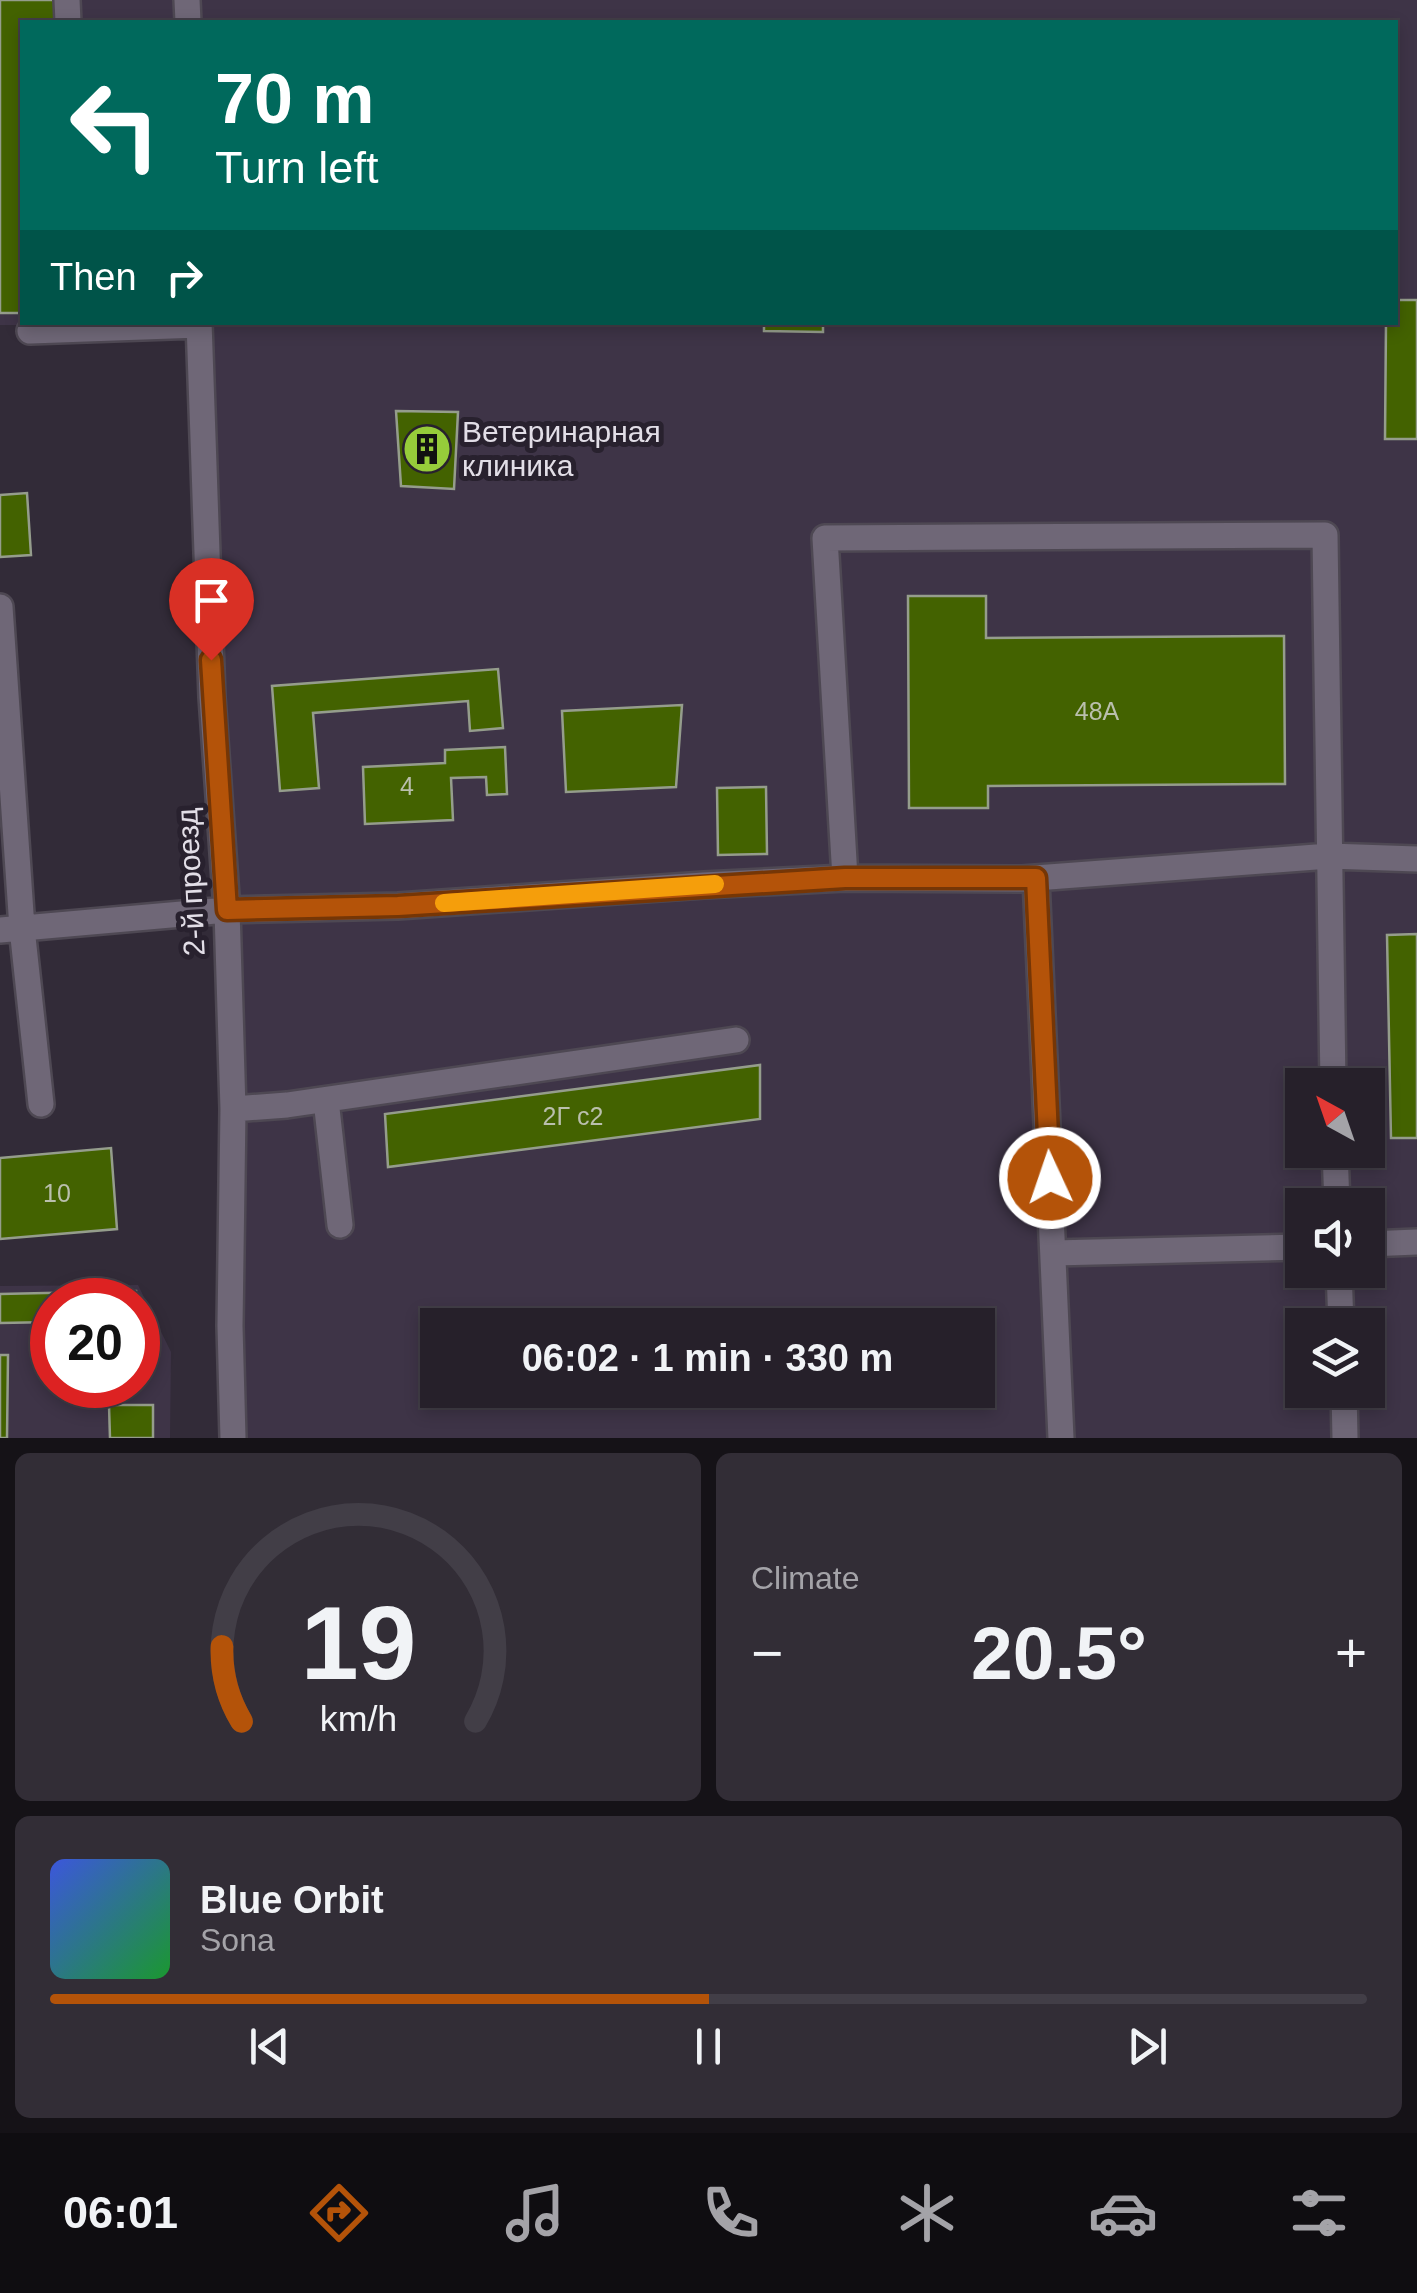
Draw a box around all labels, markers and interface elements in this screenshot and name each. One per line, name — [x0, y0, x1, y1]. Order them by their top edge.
icon: left — [50, 60, 180, 190]
text: 70 m — [215, 60, 375, 138]
text: Turn left — [215, 142, 378, 193]
icon: right — [157, 250, 212, 305]
text: Then — [50, 256, 137, 298]
place label: Ветеринарная клиника — [462, 415, 661, 482]
building icon: Ветеринарная клиника — [401, 423, 453, 475]
pin — [169, 558, 254, 661]
icon: arrive — [184, 573, 239, 628]
house number: 48А — [1075, 697, 1120, 725]
house number: 4 — [400, 772, 414, 800]
street label: 2-й проезд — [170, 807, 211, 957]
north arrow — [1285, 1068, 1385, 1168]
map controls — [1285, 1068, 1385, 1408]
house number: 2Г с2 — [543, 1102, 603, 1130]
position arrow — [998, 1126, 1102, 1230]
house number: 10 — [43, 1179, 71, 1207]
button: sound — [1285, 1188, 1385, 1288]
speed limit sign: 20 — [30, 1278, 160, 1408]
button: layers — [1285, 1308, 1385, 1408]
text: 06:02 · 1 min · 330 m — [522, 1337, 893, 1379]
text: Climate — [751, 1560, 859, 1596]
text: 19 — [300, 1585, 416, 1701]
text: 20.5° — [971, 1611, 1147, 1695]
text: − — [751, 1622, 783, 1684]
text: + — [1335, 1622, 1367, 1684]
text: km/h — [319, 1699, 397, 1739]
text: Blue Orbit — [200, 1879, 384, 1921]
text: Sona — [200, 1922, 275, 1958]
icon: previous — [242, 2019, 297, 2074]
icon: pause — [681, 2019, 736, 2074]
icon: next — [1120, 2019, 1175, 2074]
icon: directions — [304, 2178, 374, 2248]
icon: music — [500, 2178, 570, 2248]
icon: phone — [696, 2178, 766, 2248]
icon: climate — [892, 2178, 962, 2248]
icon: car — [1088, 2178, 1158, 2248]
icon: filters — [1284, 2178, 1354, 2248]
text: 06:01 — [63, 2187, 178, 2238]

